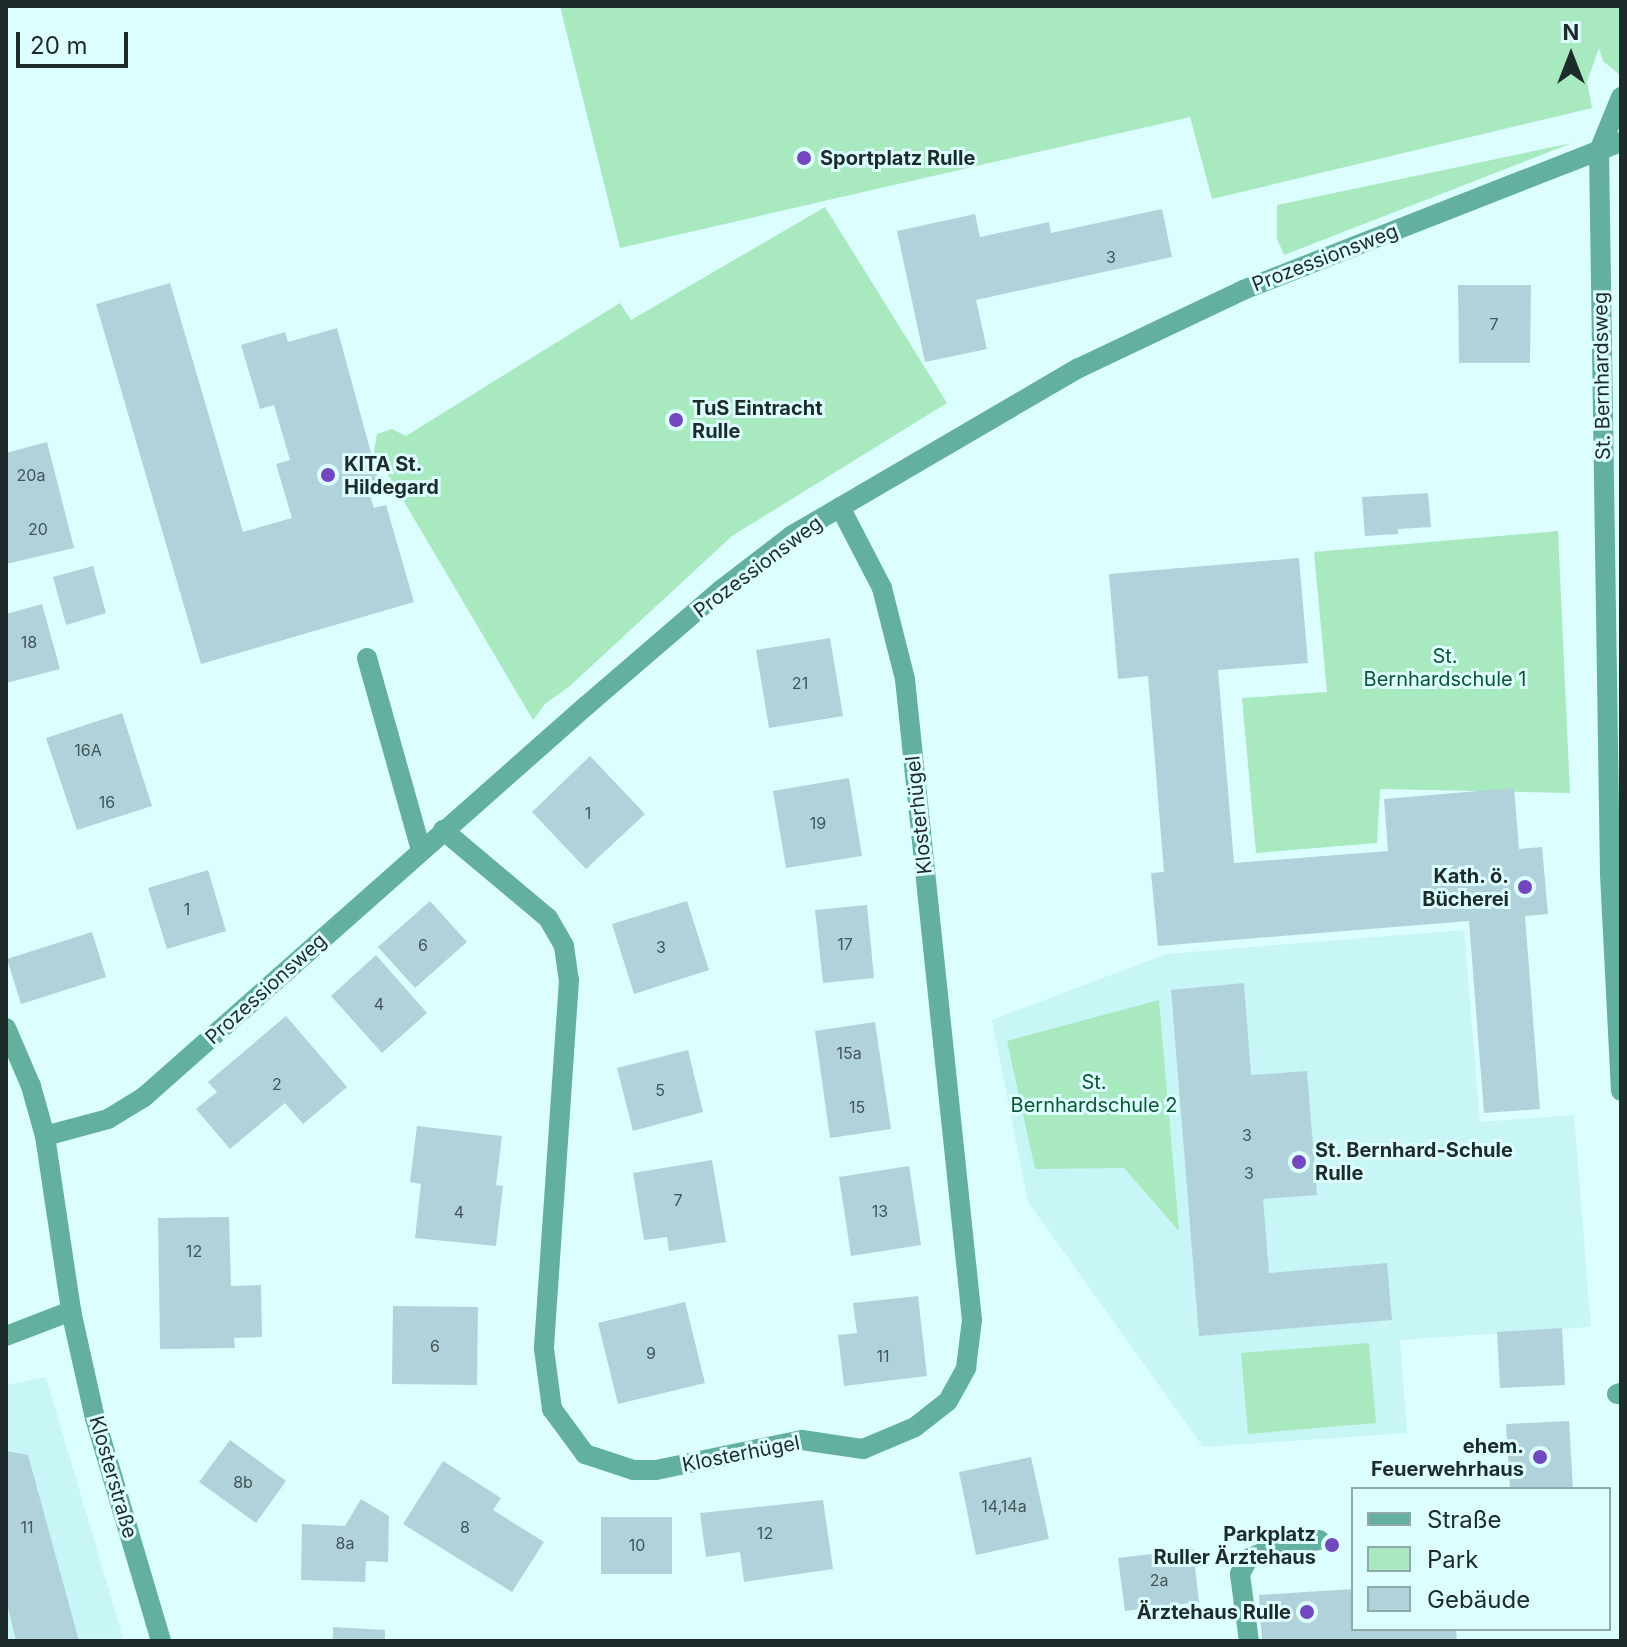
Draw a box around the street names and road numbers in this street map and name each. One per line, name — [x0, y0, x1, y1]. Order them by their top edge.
street label: Prozessionsweg — [1249, 219, 1401, 297]
street label: St. Bernhardsweg — [1589, 292, 1615, 460]
street label: Prozessionsweg — [689, 511, 827, 623]
street label: Klosterhügel — [901, 755, 937, 875]
street label: Prozessionsweg — [201, 928, 331, 1050]
street label: Klosterstraße — [84, 1413, 142, 1541]
street label: Klosterhügel — [680, 1431, 802, 1477]

